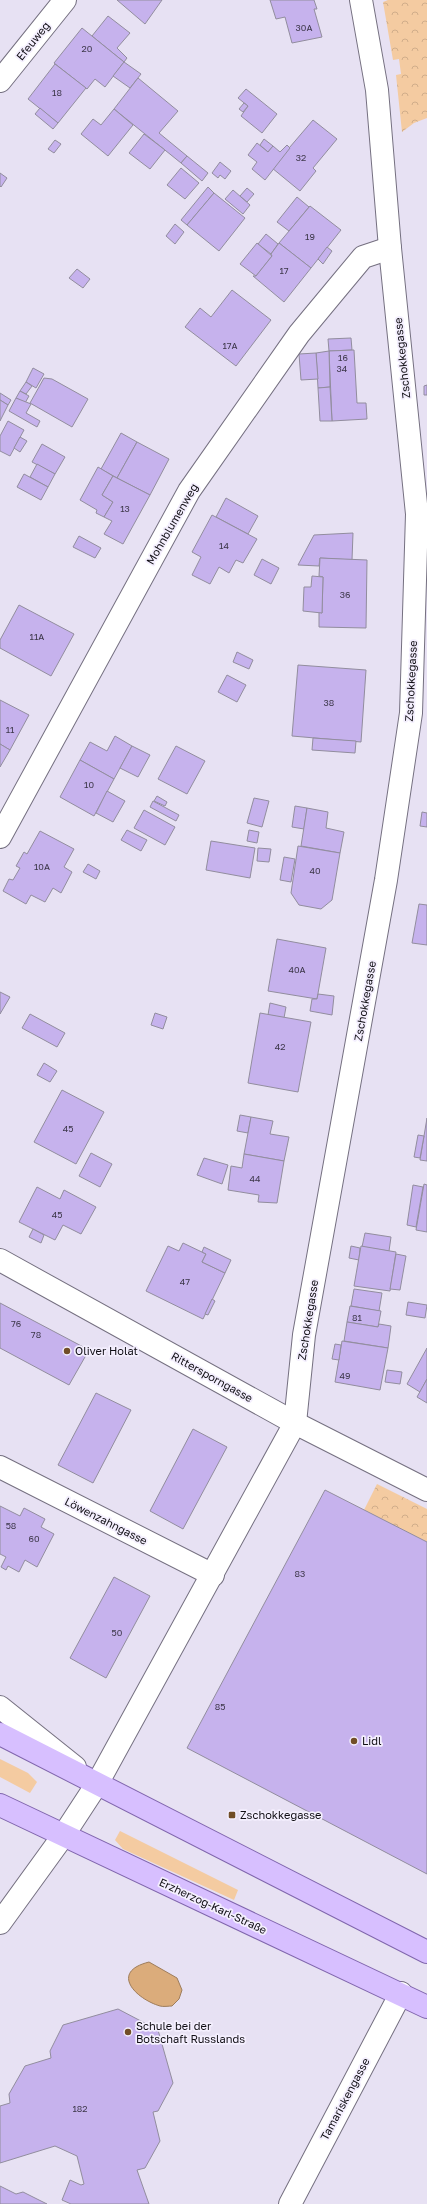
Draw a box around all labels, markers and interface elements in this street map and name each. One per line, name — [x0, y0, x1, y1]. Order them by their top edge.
street label: Efeuweg — [13, 19, 52, 62]
house number: 30A — [296, 22, 312, 33]
house number: 20 — [82, 43, 93, 54]
house number: 18 — [52, 87, 62, 98]
house number: 32 — [296, 152, 306, 163]
house number: 19 — [305, 231, 315, 242]
house number: 17 — [279, 265, 289, 276]
street label: Zschokkegasse — [391, 317, 412, 399]
house number: 17A — [222, 340, 238, 351]
house number: 16 — [338, 352, 348, 363]
house number: 34 — [337, 363, 348, 374]
street label: Mohnblumenweg — [143, 481, 200, 567]
house number: 13 — [120, 503, 130, 514]
house number: 14 — [219, 540, 229, 551]
house number: 36 — [340, 589, 350, 600]
house number: 11A — [30, 631, 44, 642]
street label: Zschokkegasse — [402, 640, 419, 722]
house number: 38 — [324, 697, 334, 708]
house number: 11 — [6, 724, 15, 735]
house number: 10 — [84, 779, 94, 790]
house number: 10A — [34, 861, 50, 872]
house number: 40 — [309, 865, 321, 876]
street label: Zschokkegasse — [351, 960, 378, 1042]
house number: 40A — [288, 964, 306, 975]
house number: 42 — [275, 1041, 285, 1052]
house number: 45 — [63, 1123, 73, 1134]
house number: 44 — [250, 1173, 261, 1184]
house number: 45 — [52, 1209, 62, 1220]
house number: 47 — [180, 1276, 190, 1287]
street label: Zschokkegasse — [295, 1279, 320, 1361]
house number: 81 — [352, 1312, 363, 1323]
house number: 76 — [11, 1318, 21, 1329]
house number: 78 — [31, 1329, 41, 1340]
place label: Oliver Holat — [75, 1344, 138, 1357]
marker: Oliver Holat — [62, 1346, 72, 1356]
street label: Rittersporngasse — [169, 1349, 255, 1404]
house number: 49 — [340, 1370, 350, 1381]
street label: Löwenzahngasse — [63, 1494, 150, 1547]
house number: 58 — [6, 1520, 16, 1531]
house number: 60 — [28, 1533, 40, 1544]
house number: 83 — [295, 1568, 305, 1579]
house number: 50 — [112, 1627, 123, 1638]
house number: 85 — [215, 1701, 225, 1712]
place label: Lidl — [362, 1734, 382, 1747]
marker: Lidl — [349, 1736, 359, 1746]
place label: Zschokkegasse — [240, 1808, 321, 1821]
marker: Zschokkegasse — [227, 1810, 237, 1820]
street label: Erzherzog-Karl-Straße — [157, 1875, 269, 1936]
place label: Schule bei der Botschaft Russlands — [136, 2019, 245, 2045]
marker: Schule bei der Botschaft Russlands — [123, 2027, 133, 2037]
street label: Tamariskengasse — [317, 2055, 372, 2142]
house number: 182 — [72, 2103, 88, 2114]

